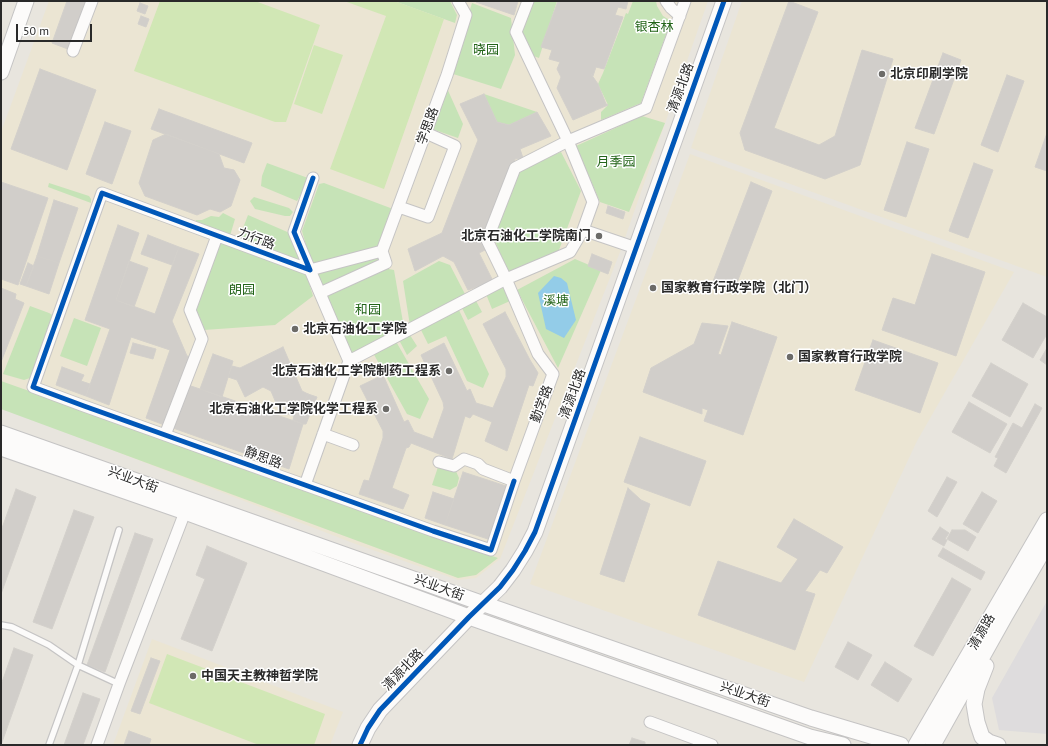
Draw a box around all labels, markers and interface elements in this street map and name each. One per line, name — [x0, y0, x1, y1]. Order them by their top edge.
scale bar — [18, 16, 94, 42]
park label: 银杏林 — [635, 19, 673, 35]
text: 50 m — [23, 23, 49, 38]
park label: 晓园 — [473, 42, 499, 58]
street label: 清源北路 — [665, 61, 697, 115]
place label: 北京印刷学院 — [890, 66, 968, 82]
marker: 北京印刷学院 — [877, 69, 887, 79]
street label: 学思路 — [414, 105, 442, 147]
park label: 月季园 — [597, 154, 635, 170]
street label: 力行路 — [235, 225, 277, 253]
place label: 北京石油化工学院南门 — [461, 228, 591, 244]
marker: 北京石油化工学院南门 — [594, 231, 604, 241]
place label: 国家教育行政学院（北门） — [661, 280, 817, 296]
park label: 朗园 — [229, 282, 255, 298]
marker: 国家教育行政学院（北门） — [648, 283, 658, 293]
park label: 溪塘 — [543, 293, 569, 309]
park label: 和园 — [355, 302, 381, 318]
place label: 北京石油化工学院 — [303, 321, 407, 337]
marker: 北京石油化工学院 — [290, 324, 300, 334]
place label: 国家教育行政学院 — [798, 349, 902, 365]
marker: 国家教育行政学院 — [785, 352, 795, 362]
place label: 北京石油化工学院制药工程系 — [272, 363, 441, 379]
marker: 北京石油化工学院制药工程系 — [444, 366, 454, 376]
street label: 清源北路 — [557, 367, 589, 421]
street label: 勤学路 — [528, 383, 556, 425]
place label: 北京石油化工学院化学工程系 — [209, 401, 378, 417]
marker: 北京石油化工学院化学工程系 — [381, 404, 391, 414]
street label: 静思路 — [242, 444, 284, 472]
street label: 兴业大街 — [106, 464, 160, 496]
street label: 兴业大街 — [412, 572, 466, 604]
street label: 清源路 — [965, 611, 999, 653]
street label: 清源北路 — [379, 646, 427, 694]
place label: 中国天主教神哲学院 — [201, 668, 318, 684]
marker: 中国天主教神哲学院 — [188, 671, 198, 681]
street label: 兴业大街 — [718, 679, 772, 711]

